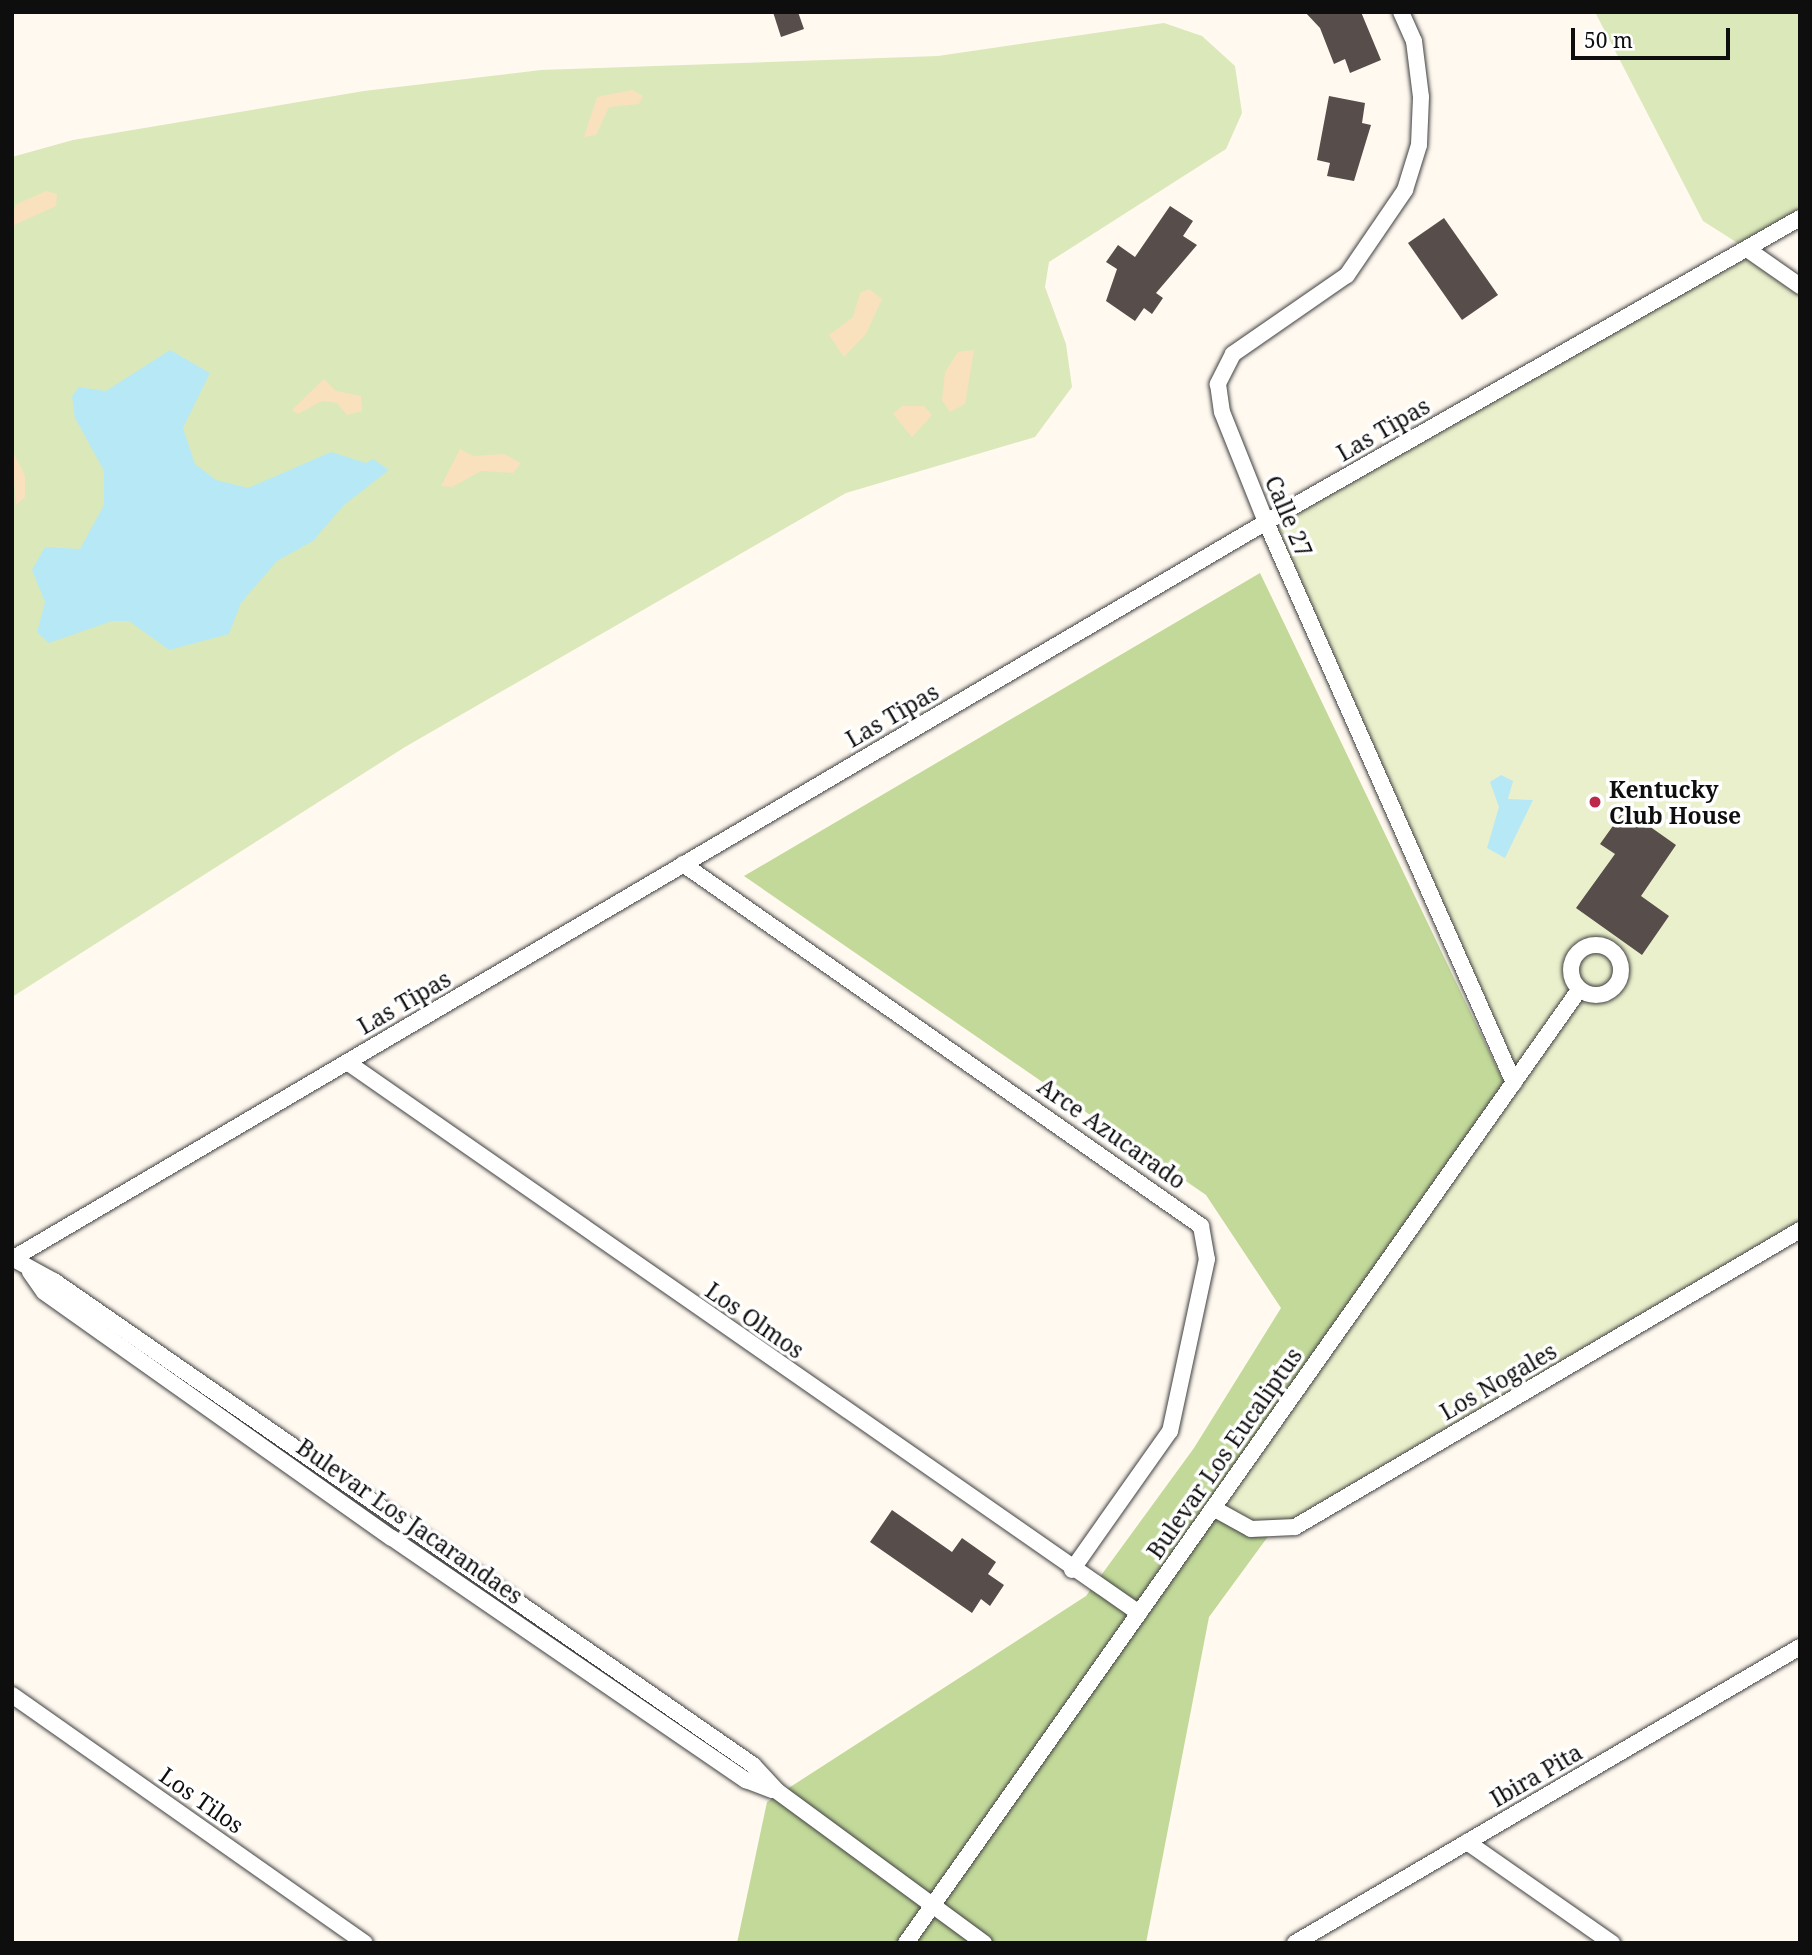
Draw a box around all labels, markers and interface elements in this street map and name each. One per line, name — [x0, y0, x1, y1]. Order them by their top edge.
scale bar — [1574, 14, 1733, 58]
text: 50 m — [1584, 26, 1633, 54]
street label: Las Tipas — [1332, 391, 1434, 467]
street label: Calle 27 — [1260, 471, 1318, 561]
street label: Las Tipas — [841, 677, 943, 753]
place label: Kentucky Club House — [1609, 775, 1741, 829]
marker: Kentucky Club House — [1587, 794, 1603, 810]
street label: Las Tipas — [353, 964, 455, 1040]
street label: Arce Azucarado — [1033, 1072, 1191, 1194]
street label: Los Olmos — [701, 1276, 809, 1364]
street label: Los Nogales — [1435, 1337, 1561, 1425]
street label: Bulevar Los Eucaliptus — [1141, 1342, 1307, 1564]
street label: Bulevar Los Jacarandaes — [292, 1432, 528, 1610]
street label: Ibira Pita — [1485, 1738, 1587, 1812]
street label: Los Tilos — [155, 1761, 249, 1839]

